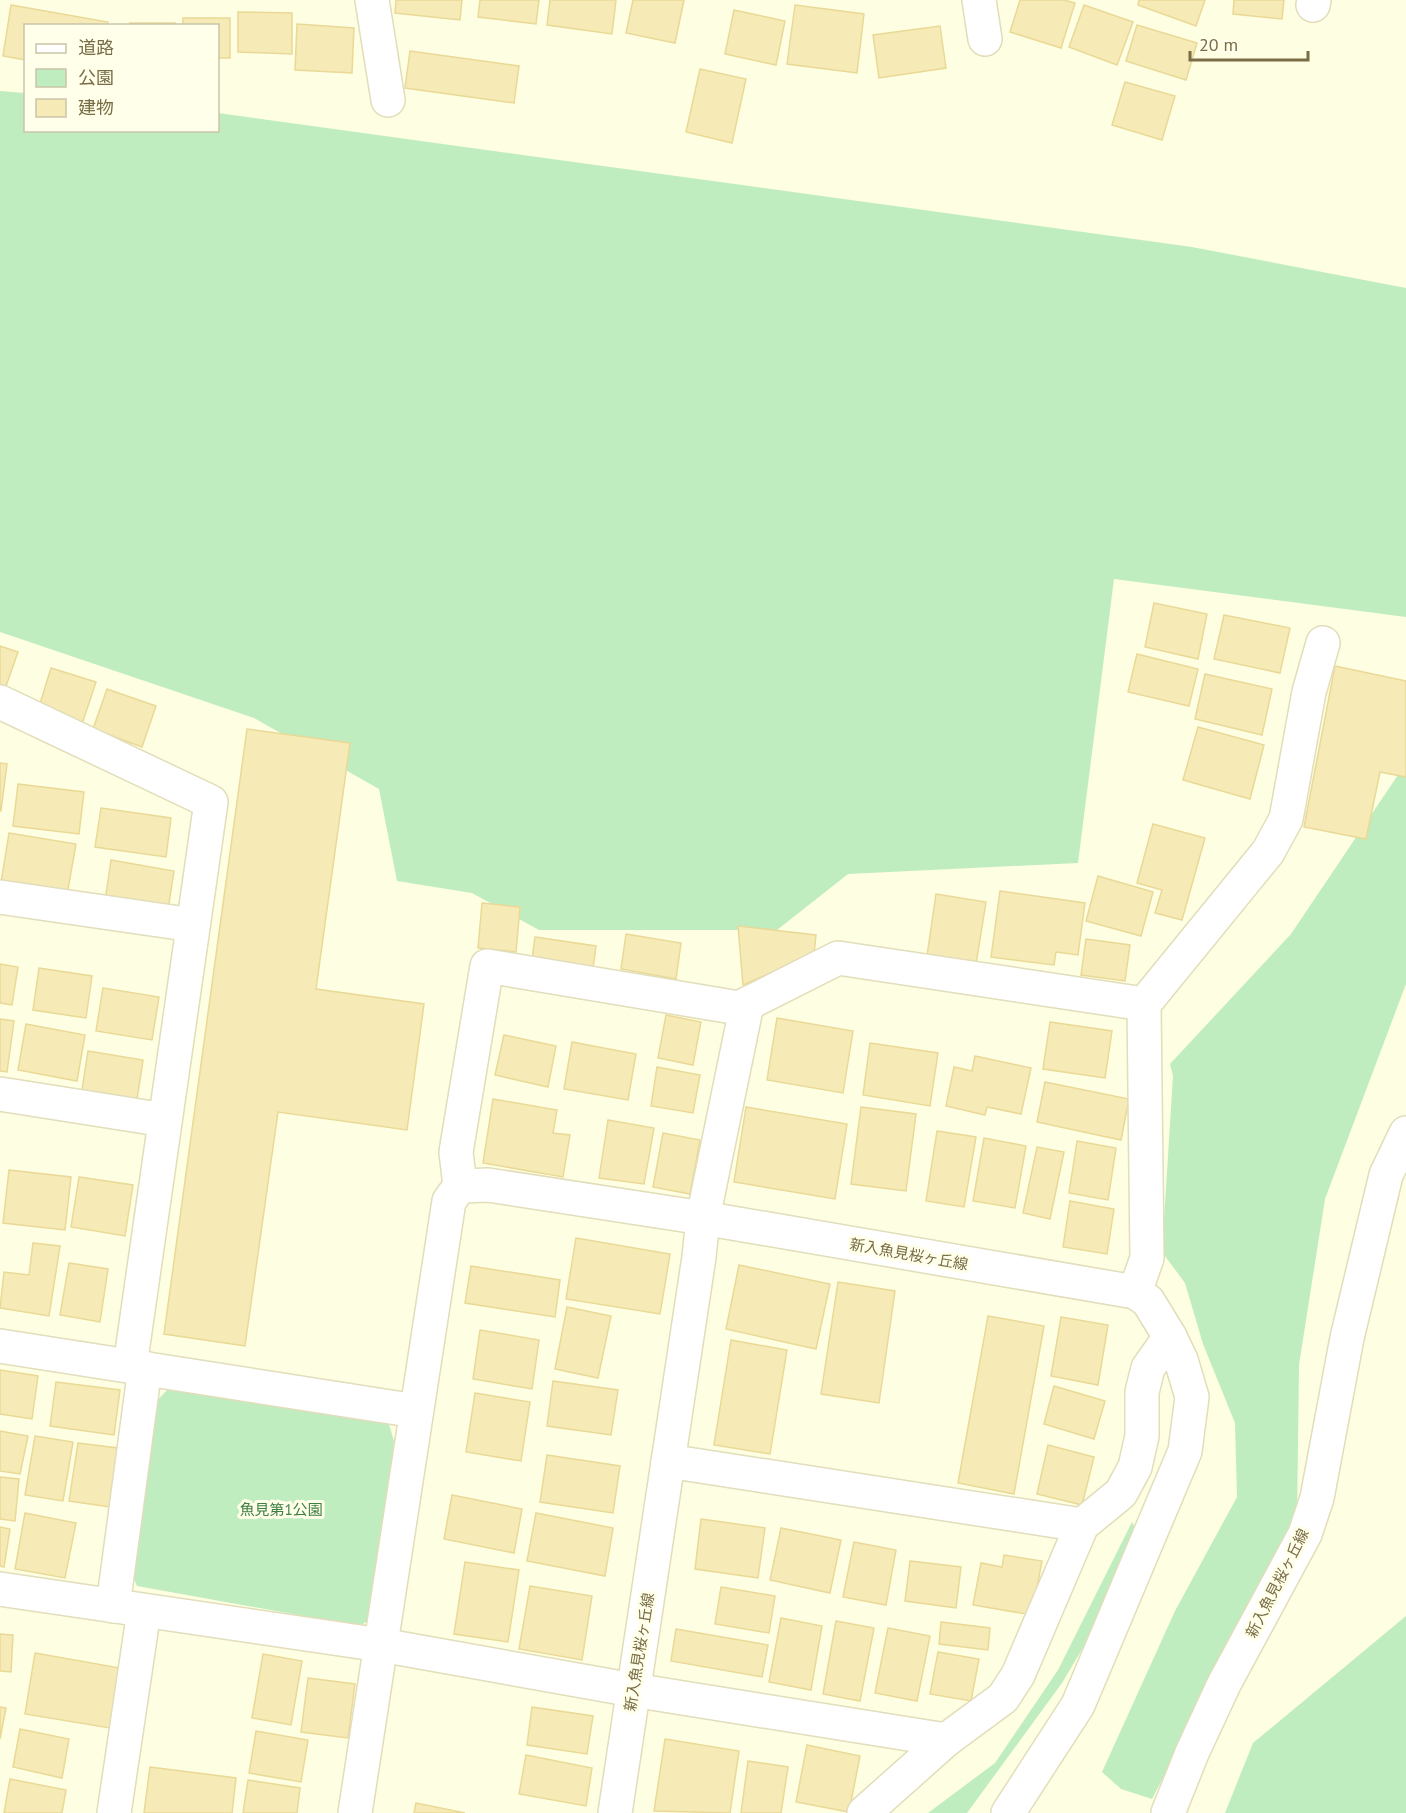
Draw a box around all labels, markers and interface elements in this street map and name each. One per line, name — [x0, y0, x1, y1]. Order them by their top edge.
legend — [24, 24, 219, 132]
scale bar — [1190, 24, 1308, 62]
text: 20 m — [1199, 33, 1238, 56]
text: 道路 — [78, 36, 114, 59]
text: 公園 — [78, 66, 114, 89]
text: 建物 — [78, 96, 114, 119]
street label: 新入魚見桜ヶ丘線 — [848, 1234, 970, 1274]
park label: 魚見第1公園 — [239, 1500, 323, 1519]
street label: 新入魚見桜ヶ丘線 — [1241, 1525, 1313, 1641]
street label: 新入魚見桜ヶ丘線 — [620, 1591, 658, 1713]

